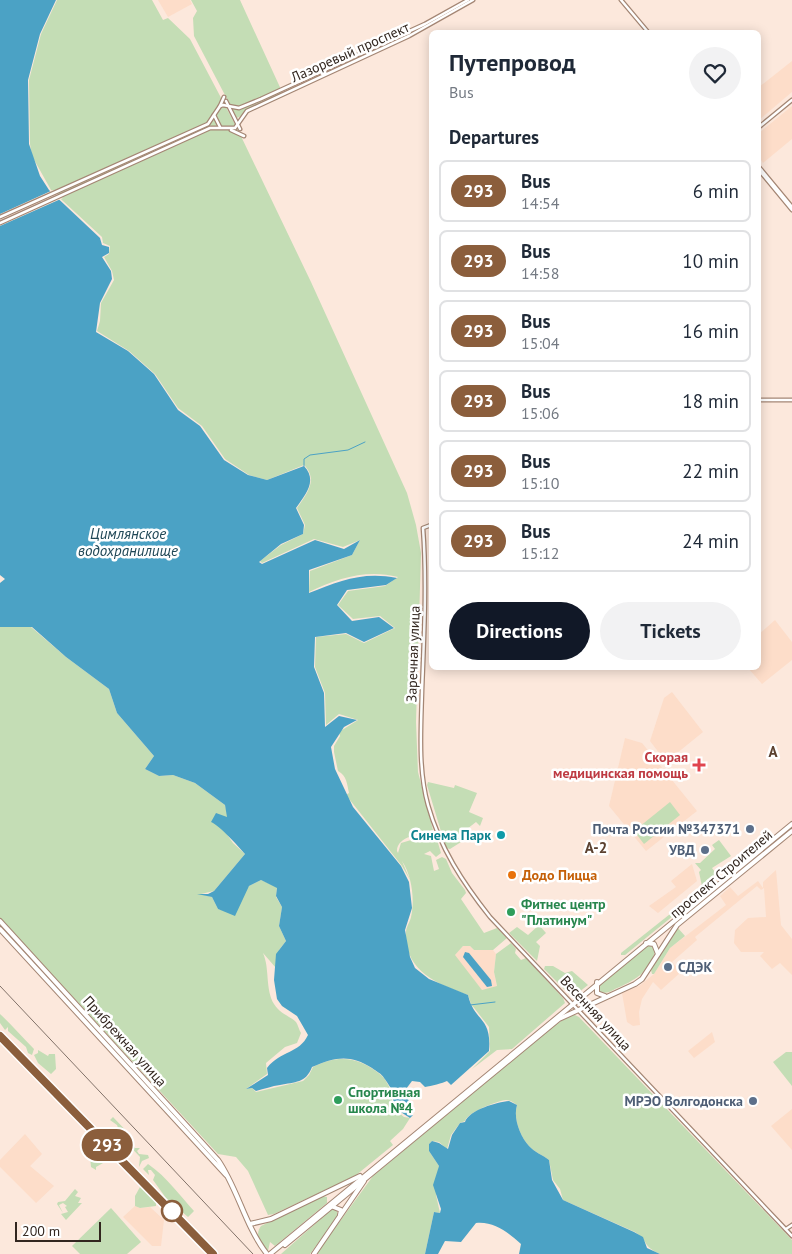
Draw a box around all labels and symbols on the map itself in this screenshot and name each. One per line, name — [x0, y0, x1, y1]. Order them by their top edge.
street label: Лазоревый проспект — [287, 18, 412, 87]
water label: Цимлянское водохранилище — [78, 524, 178, 560]
street label: Заречная улица — [402, 605, 424, 703]
district label: А — [768, 742, 778, 761]
place label: Скорая медицинская помощь — [553, 748, 688, 782]
marker: Скорая медицинская помощь — [692, 758, 706, 772]
place label: Почта России №347371 — [592, 820, 740, 838]
marker: Почта России №347371 — [744, 823, 756, 835]
place label: Синема Парк — [411, 826, 491, 844]
street label: проспект Строителей — [666, 826, 776, 922]
marker: Синема Парк — [495, 829, 507, 841]
district label: А-2 — [585, 838, 607, 857]
place label: УВД — [668, 841, 695, 859]
marker: УВД — [699, 844, 711, 856]
place label: Додо Пицца — [522, 866, 597, 884]
marker: Додо Пицца — [506, 869, 518, 881]
place label: Фитнес центр "Платинум" — [521, 895, 606, 929]
marker: Фитнес центр "Платинум" — [505, 906, 517, 918]
place label: СДЭК — [678, 958, 712, 976]
marker: СДЭК — [662, 961, 674, 973]
street label: Весенняя улица — [557, 972, 635, 1054]
street label: Прибрежная улица — [79, 992, 171, 1090]
place label: Спортивная школа №4 — [348, 1083, 420, 1117]
place label: МРЭО Волгодонска — [625, 1092, 743, 1110]
marker: Спортивная школа №4 — [332, 1094, 344, 1106]
marker: МРЭО Волгодонска — [747, 1095, 759, 1107]
line badge: 293 — [78, 1129, 136, 1161]
unlabelled marker — [161, 1200, 183, 1222]
scale bar — [15, 1219, 101, 1242]

